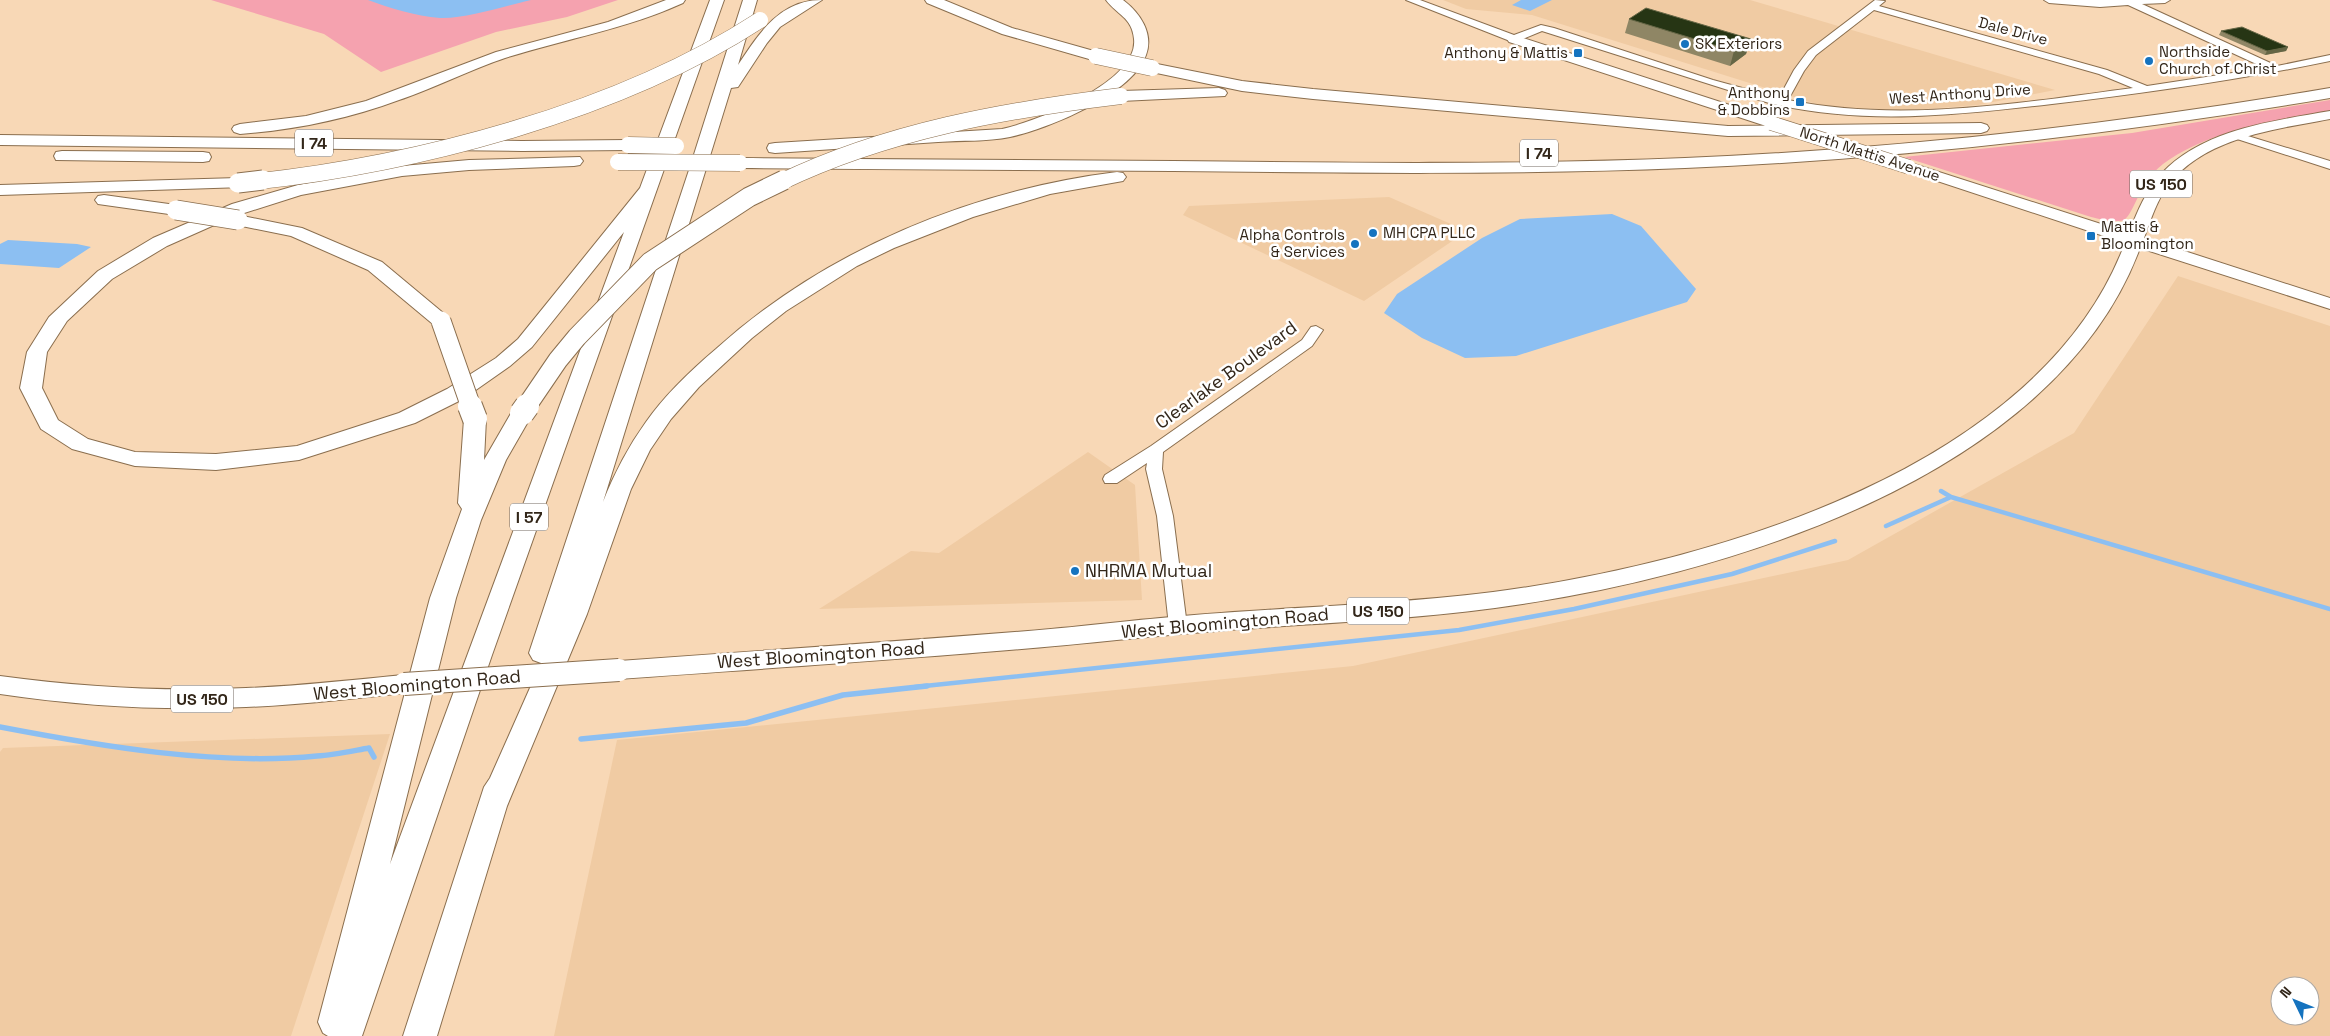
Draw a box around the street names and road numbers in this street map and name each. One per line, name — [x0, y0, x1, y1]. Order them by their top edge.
street label: Dale Drive — [1976, 12, 2050, 49]
street label: West Anthony Drive — [1889, 79, 2032, 108]
street label: North Mattis Avenue — [1798, 122, 1943, 185]
road number: I 74 — [295, 130, 333, 156]
road number: I 74 — [1520, 140, 1558, 167]
road number: US 150 — [2130, 170, 2192, 198]
street label: Clearlake Boulevard — [1150, 315, 1301, 434]
road number: I 57 — [510, 504, 548, 530]
road number: US 150 — [1347, 598, 1409, 624]
street label: West Bloomington Road — [1120, 602, 1330, 643]
street label: West Bloomington Road — [716, 636, 926, 673]
street label: West Bloomington Road — [312, 664, 522, 705]
road number: US 150 — [171, 686, 233, 712]

